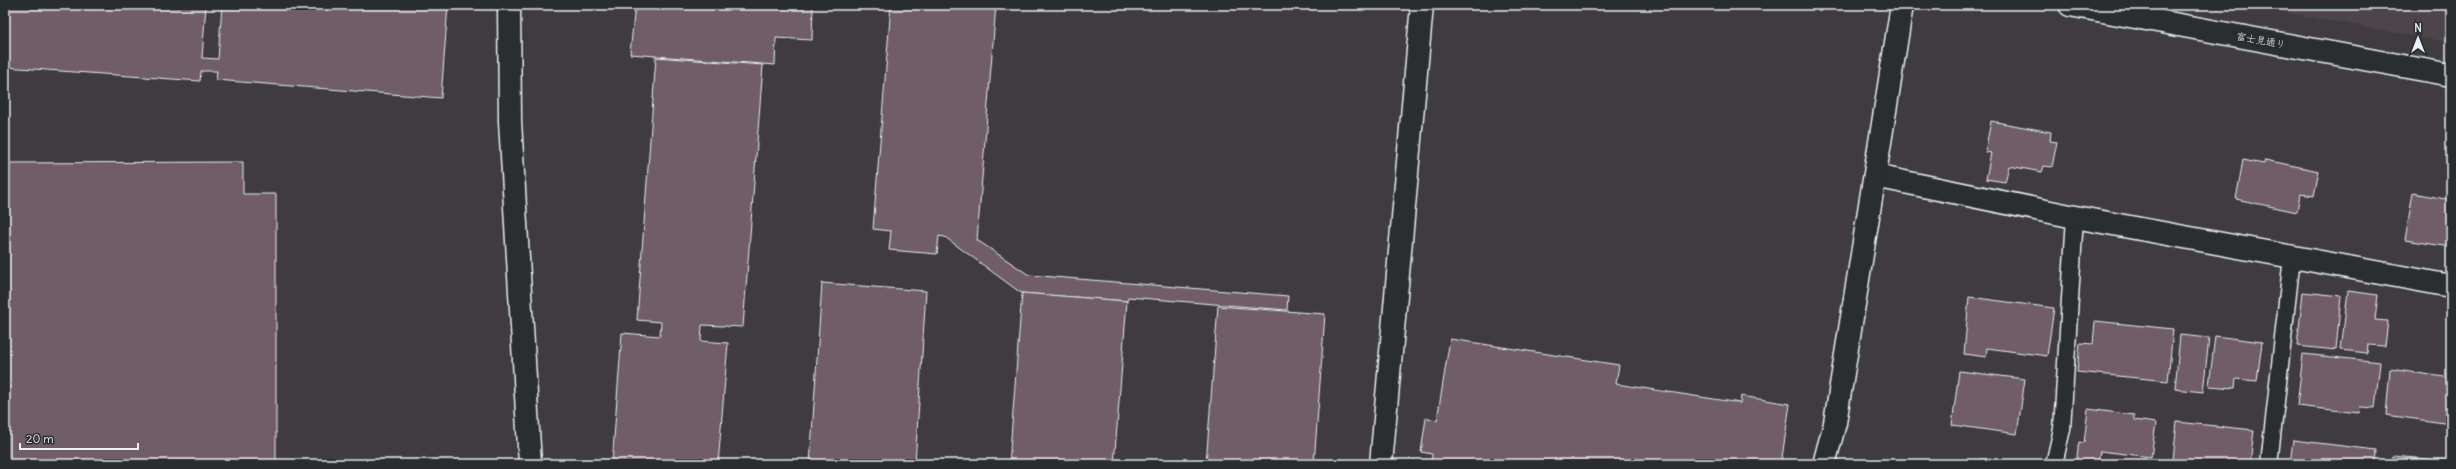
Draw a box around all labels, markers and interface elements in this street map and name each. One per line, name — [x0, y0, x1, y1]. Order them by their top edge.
north arrow — [2398, 18, 2438, 58]
text: N — [2414, 21, 2422, 35]
street label: 富士見通り — [2235, 30, 2287, 51]
scale bar — [20, 425, 138, 451]
text: 20 m — [26, 431, 54, 446]

